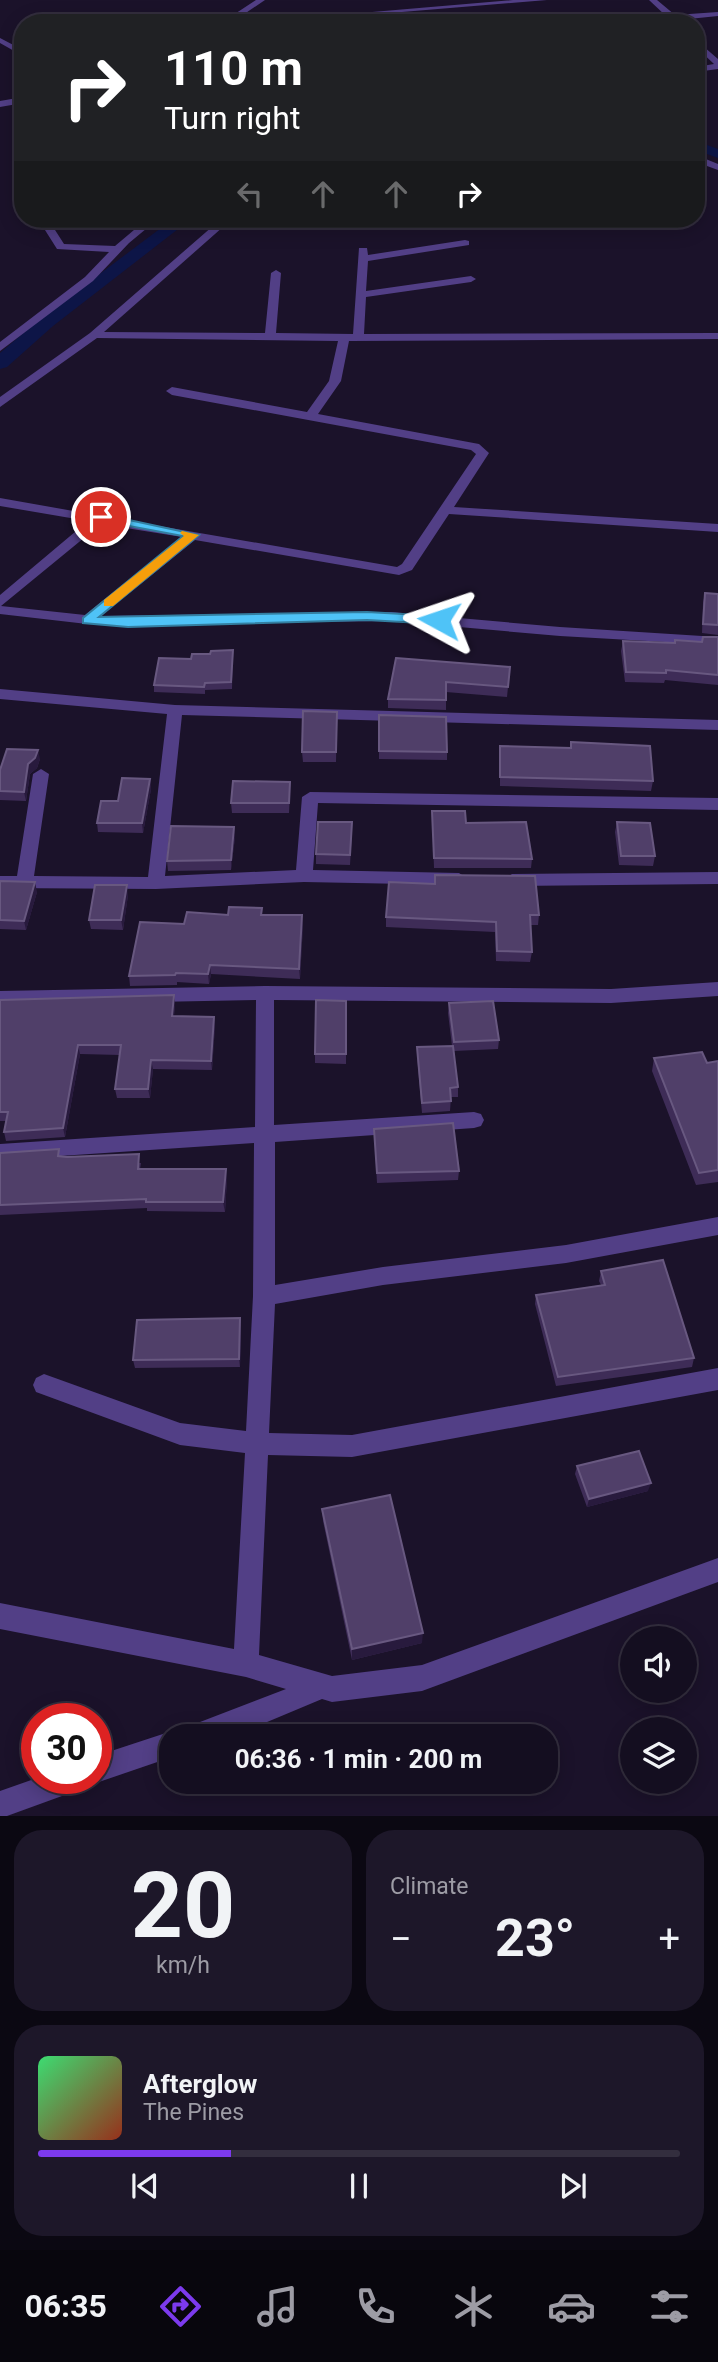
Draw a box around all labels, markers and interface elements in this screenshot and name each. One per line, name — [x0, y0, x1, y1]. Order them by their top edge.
text: 110 m — [164, 40, 303, 97]
icon: right — [49, 42, 140, 133]
text: Turn right — [164, 99, 300, 137]
icon: left — [231, 175, 269, 213]
icon: ahead — [304, 175, 342, 213]
icon: ahead — [377, 175, 415, 213]
icon: right — [450, 175, 488, 213]
pin — [71, 487, 131, 547]
icon: arrive — [82, 498, 120, 536]
position arrow — [402, 583, 476, 657]
map controls — [620, 1626, 697, 1794]
button: sound — [620, 1626, 697, 1703]
speed limit sign: 30 — [21, 1703, 112, 1794]
button: layers — [620, 1717, 697, 1794]
text: 06:36 · 1 min · 200 m — [235, 1744, 482, 1774]
text: 20 — [131, 1853, 235, 1959]
text: Climate — [390, 1873, 469, 1900]
text: 23° — [495, 1908, 575, 1969]
text: − — [390, 1917, 412, 1961]
text: + — [658, 1917, 680, 1961]
text: km/h — [156, 1952, 210, 1979]
text: Afterglow — [143, 2069, 257, 2099]
text: The Pines — [143, 2099, 244, 2126]
icon: previous — [126, 2167, 164, 2205]
icon: pause — [340, 2167, 378, 2205]
icon: next — [554, 2167, 592, 2205]
icon: directions — [156, 2282, 205, 2331]
icon: music — [253, 2282, 302, 2331]
icon: phone — [351, 2282, 400, 2331]
icon: climate — [449, 2282, 498, 2331]
icon: car — [547, 2282, 596, 2331]
icon: filters — [645, 2282, 694, 2331]
text: 06:35 — [24, 2287, 107, 2325]

